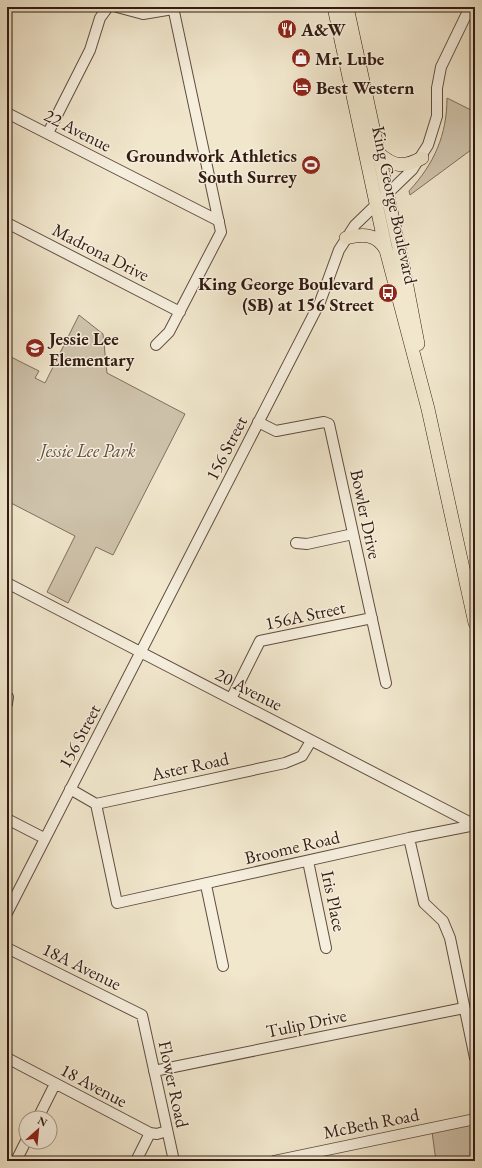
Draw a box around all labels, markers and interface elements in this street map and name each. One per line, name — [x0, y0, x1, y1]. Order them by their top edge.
restaurant icon: A&W — [276, 18, 298, 40]
place label: A&W — [300, 18, 346, 41]
shop icon: Mr. Lube — [290, 47, 312, 69]
place label: Mr. Lube — [315, 47, 385, 70]
hotel icon: Best Western — [291, 76, 313, 98]
place label: Best Western — [316, 76, 414, 99]
street label: 22 Avenue — [40, 103, 116, 157]
street label: King George Boulevard — [367, 124, 423, 287]
place label: Groundwork Athletics South Surrey — [126, 144, 297, 188]
sports icon: Groundwork Athletics South Surrey — [300, 154, 322, 176]
street label: Madrona Drive — [49, 218, 153, 286]
place label: King George Boulevard (SB) at 156 Street — [198, 272, 374, 316]
bus stop icon: King George Boulevard (SB) at 156 Street — [377, 282, 399, 304]
place label: Jessie Lee Elementary — [47, 327, 135, 371]
school or university icon: Jessie Lee Elementary — [24, 337, 46, 359]
street label: 156 Street — [200, 412, 252, 484]
park label: Jessie Lee Park — [36, 439, 136, 462]
street label: Bowler Drive — [345, 467, 387, 561]
street label: 156A Street — [263, 595, 348, 635]
street label: 20 Avenue — [211, 662, 287, 716]
street label: 156 Street — [53, 700, 106, 772]
street label: Aster Road — [148, 746, 232, 786]
street label: Broome Road — [242, 825, 343, 869]
street label: Iris Place — [316, 869, 352, 933]
street label: 18A Avenue — [39, 937, 125, 995]
street label: Tulip Drive — [264, 1003, 348, 1043]
street label: Flower Road — [154, 1038, 195, 1130]
street label: 18 Avenue — [57, 1058, 131, 1112]
street label: McBeth Road — [321, 1102, 422, 1144]
north arrow — [18, 1110, 58, 1150]
text: N — [35, 1113, 50, 1129]

